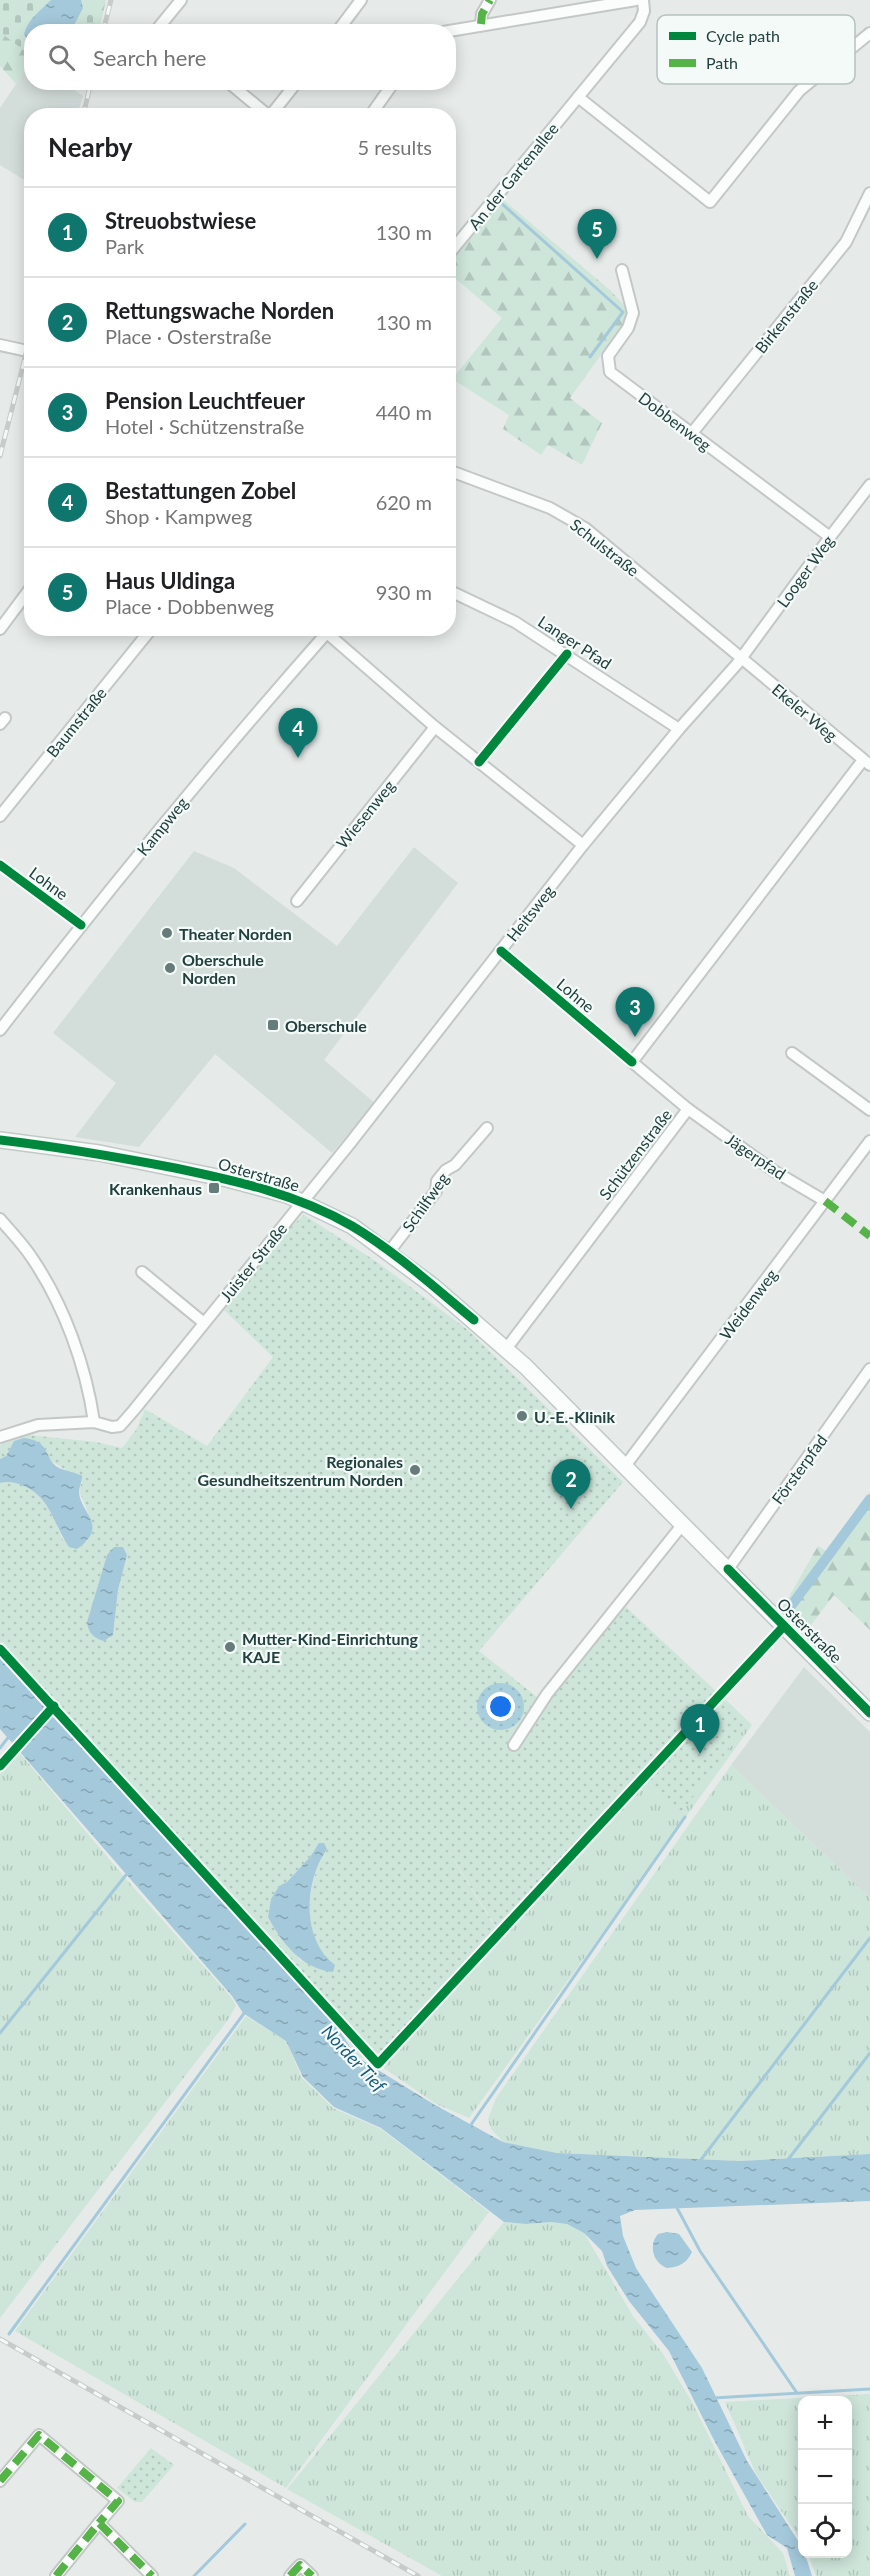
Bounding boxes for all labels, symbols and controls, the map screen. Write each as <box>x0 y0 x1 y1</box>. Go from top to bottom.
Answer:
legend <box>657 15 855 84</box>
search box <box>24 24 456 90</box>
text: Cycle path <box>706 26 780 45</box>
icon: search <box>45 41 78 74</box>
text: Search here <box>93 44 206 71</box>
text: Path <box>706 53 738 72</box>
street label: An der Gartenallee <box>464 119 562 233</box>
text: Nearby <box>48 131 133 163</box>
text: 5 results <box>357 135 432 159</box>
text: Streuobstwiese <box>105 207 256 234</box>
pin: 5 <box>578 210 616 259</box>
text: 1 <box>62 220 73 244</box>
text: 130 m <box>376 220 432 244</box>
text: Park <box>105 234 144 258</box>
street label: Birkenstraße <box>751 275 821 357</box>
text: Rettungswache Norden <box>105 297 334 324</box>
text: 2 <box>62 310 73 334</box>
text: 130 m <box>376 310 432 334</box>
text: Place · Osterstraße <box>105 324 271 348</box>
text: Pension Leuchtfeuer <box>105 387 305 414</box>
street label: Dobbenweg <box>635 388 715 454</box>
text: 3 <box>62 400 73 424</box>
text: 440 m <box>376 400 432 424</box>
text: Hotel · Schützenstraße <box>105 414 304 438</box>
text: Bestattungen Zobel <box>105 477 296 504</box>
text: 4 <box>62 490 73 514</box>
text: 620 m <box>376 490 432 514</box>
text: Shop · Kampweg <box>105 504 252 528</box>
street label: Schulstraße <box>567 514 643 580</box>
street label: Looger Weg <box>773 531 837 611</box>
text: Haus Uldinga <box>105 567 235 594</box>
text: 5 <box>62 580 73 604</box>
text: 930 m <box>376 580 432 604</box>
text: Place · Dobbenweg <box>105 594 274 618</box>
street label: Langer Pfad <box>535 611 615 673</box>
street label: Ekeler Weg <box>769 679 841 745</box>
street label: Baumstraße <box>42 683 110 761</box>
pin: 4 <box>278 708 318 758</box>
street label: Wiesenweg <box>332 776 398 852</box>
street label: Kampweg <box>133 793 191 859</box>
street label: Lohne <box>26 863 72 903</box>
street label: Heitsweg <box>502 881 558 945</box>
place label: Theater Norden <box>179 924 292 943</box>
marker: Theater Norden <box>160 926 174 940</box>
place label: Oberschule Norden <box>182 950 264 987</box>
marker: Oberschule Norden <box>163 961 177 975</box>
street label: Lohne <box>553 974 599 1016</box>
pin: 3 <box>616 988 654 1037</box>
place label: Oberschule <box>285 1016 367 1035</box>
marker: Oberschule <box>266 1018 280 1032</box>
street label: Schützenstraße <box>595 1105 675 1203</box>
street label: Jägerpfad <box>722 1129 790 1183</box>
street label: Osterstraße <box>216 1153 302 1195</box>
street label: Schilfweg <box>398 1169 452 1235</box>
place label: Krankenhaus <box>109 1179 202 1198</box>
marker: Krankenhaus <box>207 1181 221 1195</box>
street label: Juister Straße <box>216 1219 290 1305</box>
street label: Weidenweg <box>715 1265 781 1343</box>
place label: U.-E.-Klinik <box>534 1407 615 1426</box>
marker: U.-E.-Klinik <box>515 1409 529 1423</box>
street label: Försterpfad <box>767 1430 831 1508</box>
place label: Regionales Gesundheitszentrum Norden <box>198 1452 403 1489</box>
pin: 2 <box>552 1460 590 1509</box>
marker: Regionales Gesundheitszentrum Norden <box>408 1463 422 1477</box>
street label: Osterstraße <box>774 1594 846 1666</box>
place label: Mutter-Kind-Einrichtung KAJE <box>242 1629 419 1666</box>
marker: Mutter-Kind-Einrichtung KAJE <box>223 1640 237 1654</box>
your location <box>486 1692 515 1721</box>
pin: 1 <box>680 1704 720 1754</box>
water label: Norder Tief <box>317 2020 391 2097</box>
map controls <box>798 2396 852 2558</box>
button: + <box>798 2396 852 2450</box>
button: − <box>798 2450 852 2504</box>
button: locate <box>798 2504 852 2558</box>

